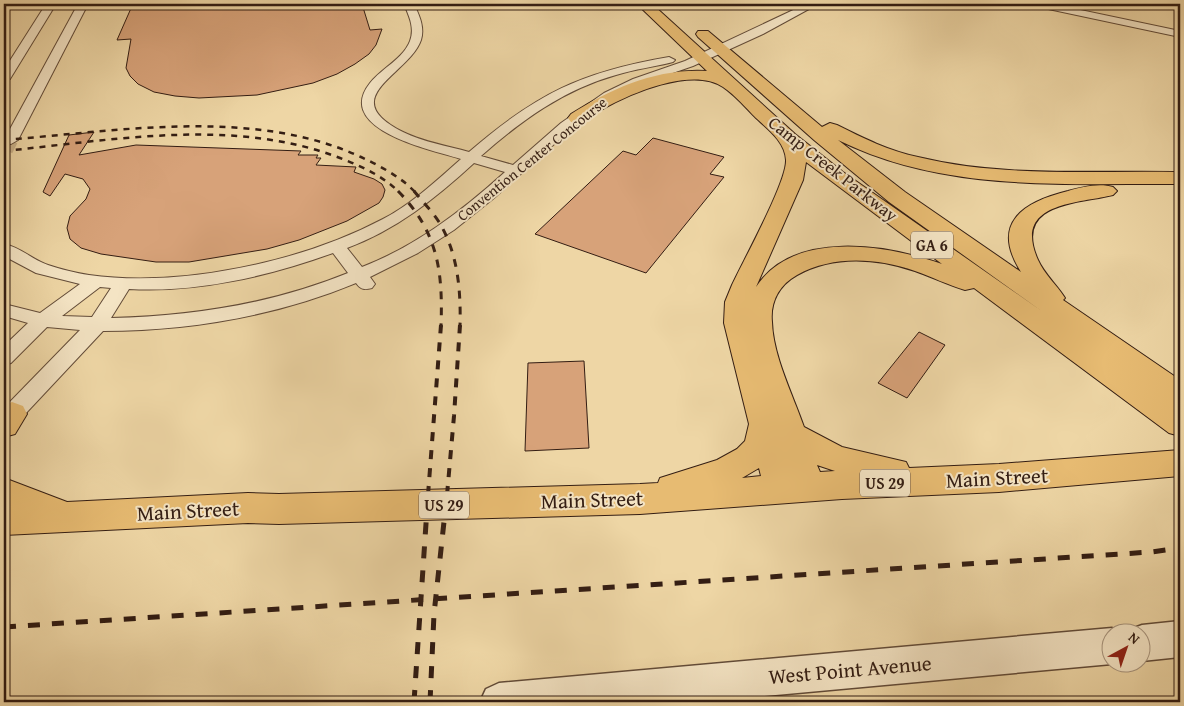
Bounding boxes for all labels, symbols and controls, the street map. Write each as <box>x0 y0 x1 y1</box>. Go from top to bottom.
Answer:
street label: Convention Center Concourse <box>452 92 611 226</box>
street label: Camp Creek Parkway <box>763 109 904 228</box>
road number: GA 6 <box>911 232 953 258</box>
street label: Main Street <box>945 459 1050 496</box>
road number: US 29 <box>860 469 910 496</box>
street label: Main Street <box>540 482 644 517</box>
street label: Main Street <box>136 492 241 529</box>
road number: US 29 <box>419 492 469 518</box>
north arrow <box>1102 624 1152 674</box>
text: N <box>1124 627 1145 649</box>
street label: West Point Avenue <box>767 647 933 692</box>

